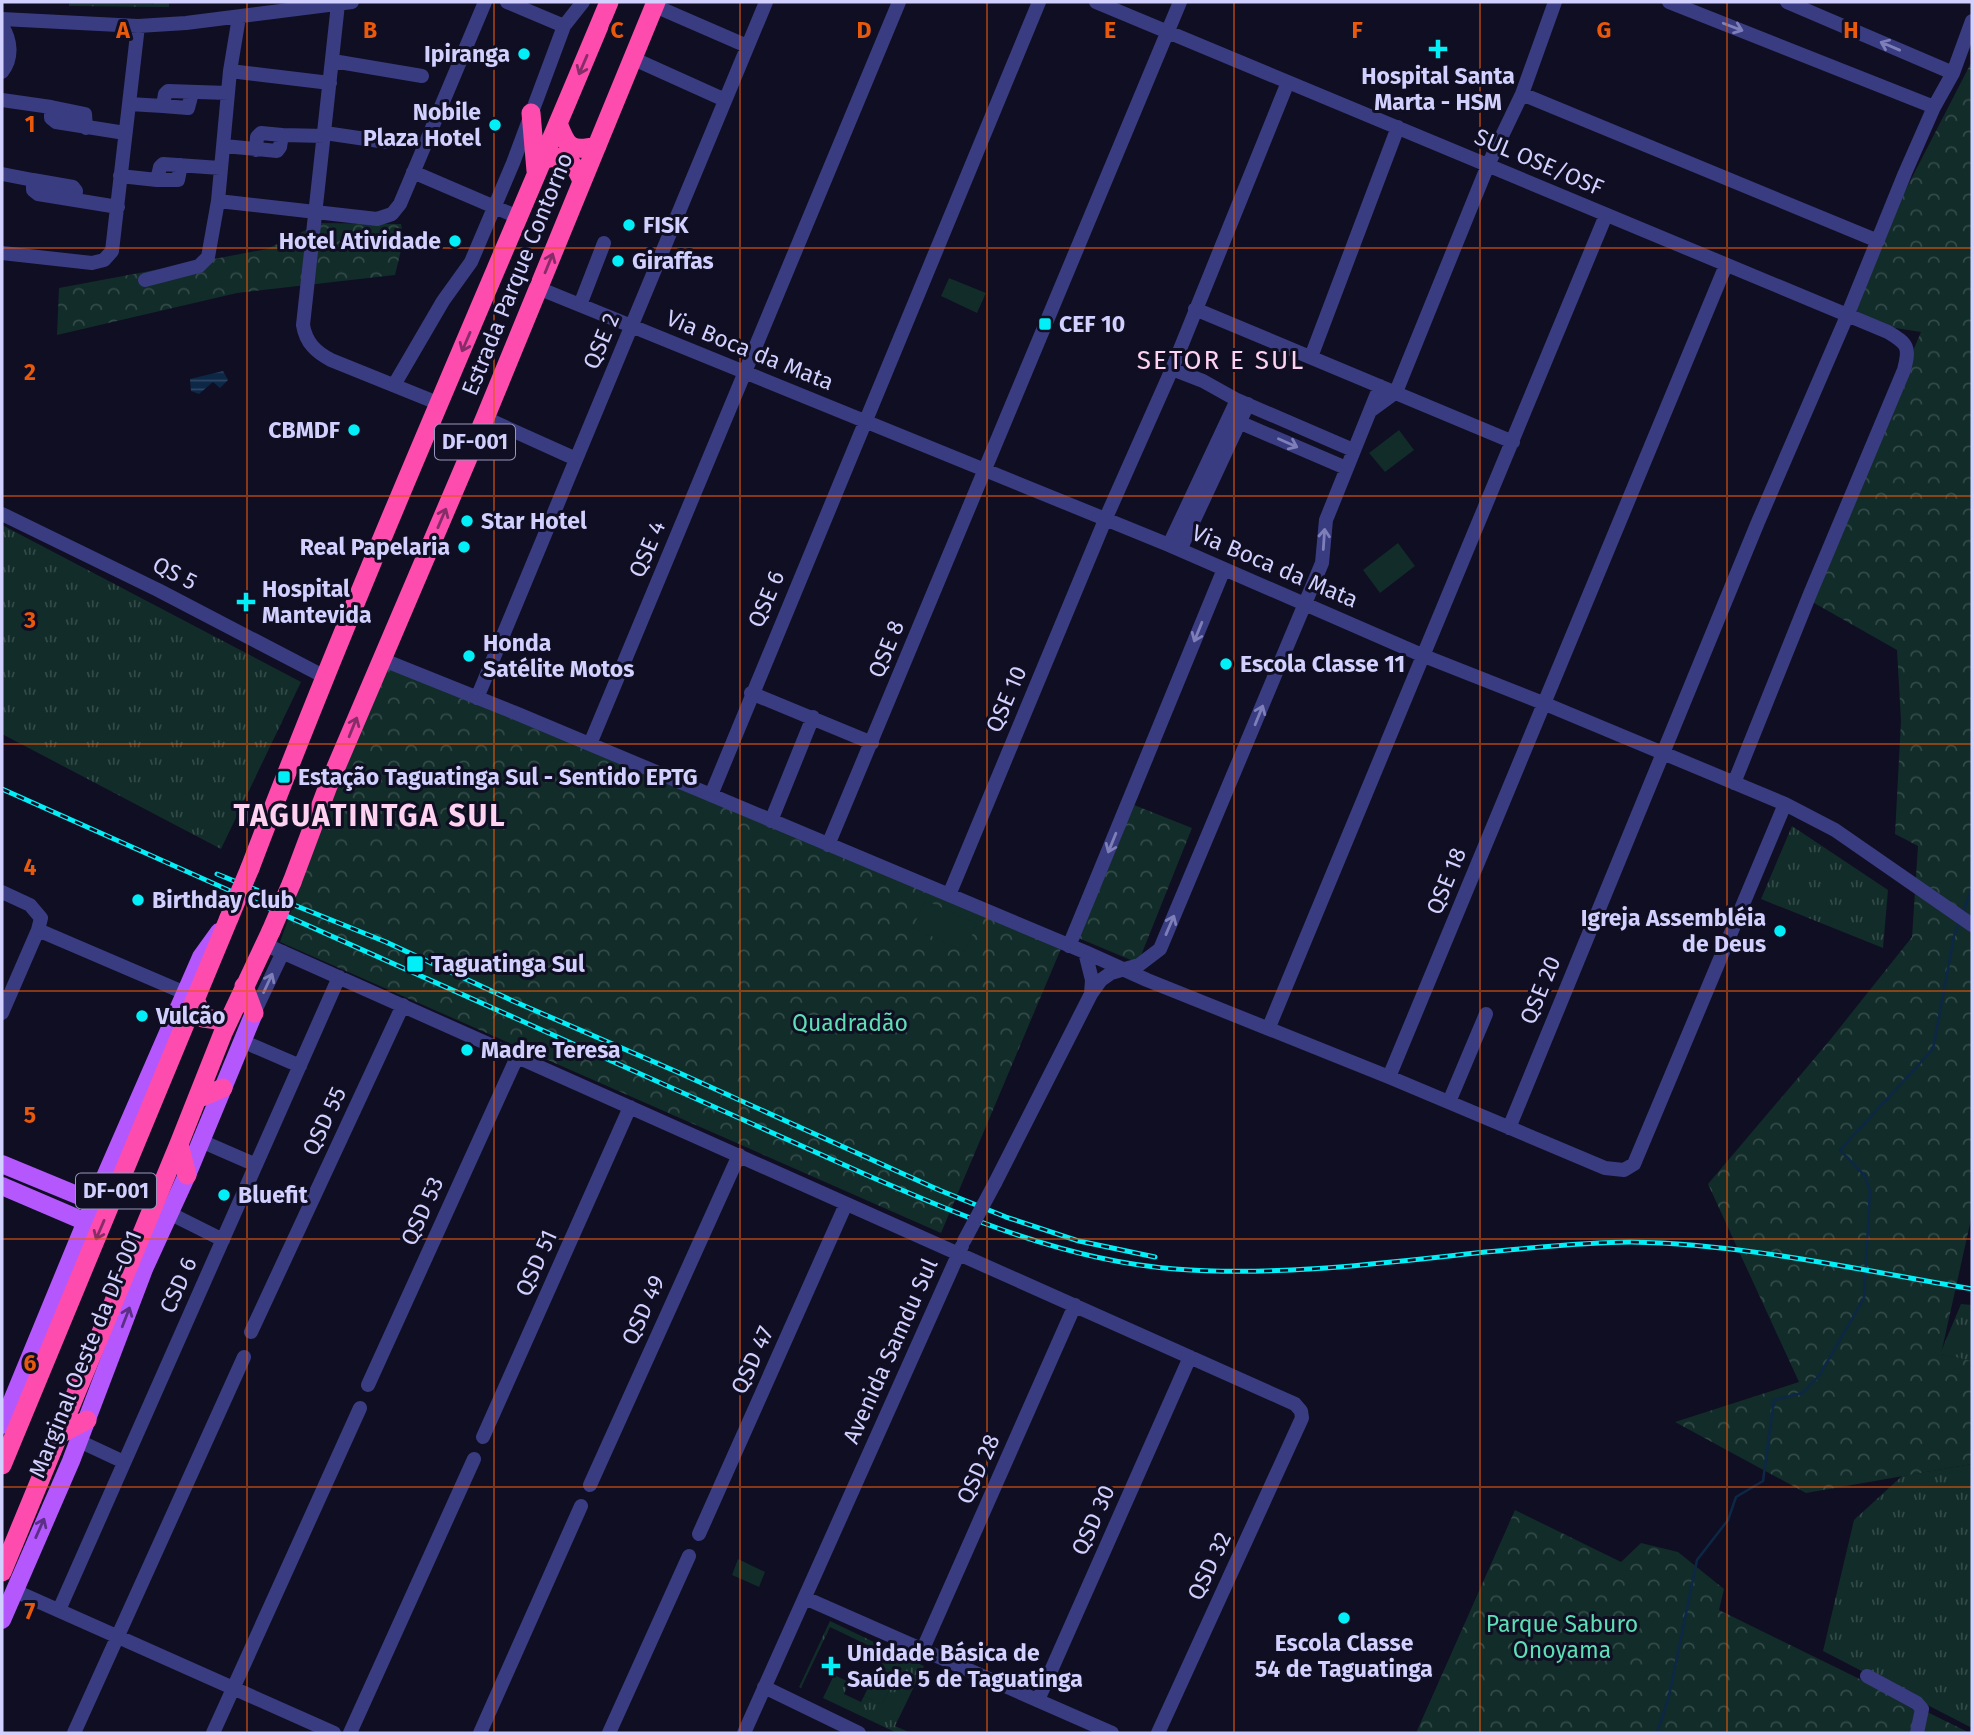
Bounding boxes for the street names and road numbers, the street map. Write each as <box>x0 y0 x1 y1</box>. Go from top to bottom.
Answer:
street label: SUL OSE/OSF <box>1470 122 1608 202</box>
street label: Estrada Parque Contorno <box>455 149 579 399</box>
street label: Via Boca da Mata <box>662 304 838 396</box>
street label: QSE 2 <box>577 309 625 373</box>
road number: DF-001 <box>435 424 515 460</box>
street label: QSE 4 <box>623 516 671 582</box>
street label: Via Boca da Mata <box>1188 518 1362 614</box>
street label: QS 5 <box>148 550 202 596</box>
street label: QSE 6 <box>742 566 790 632</box>
street label: QSE 8 <box>862 616 910 682</box>
street label: QSE 10 <box>980 661 1032 737</box>
street label: QSE 18 <box>1420 844 1472 918</box>
street label: QSE 20 <box>1514 952 1566 1028</box>
street label: QSD 55 <box>296 1082 352 1160</box>
street label: QSD 53 <box>395 1172 449 1250</box>
road number: DF-001 <box>76 1174 156 1208</box>
street label: QSD 51 <box>509 1225 563 1301</box>
street label: Marginal Oeste da DF-001 <box>23 1226 147 1482</box>
street label: CSD 6 <box>153 1253 203 1317</box>
street label: Avenida Samdu Sul <box>837 1254 944 1448</box>
street label: QSD 49 <box>615 1271 671 1349</box>
street label: QSD 47 <box>725 1322 779 1398</box>
street label: QSD 28 <box>950 1430 1006 1508</box>
street label: QSD 30 <box>1065 1481 1121 1559</box>
street label: QSD 32 <box>1181 1527 1237 1605</box>

